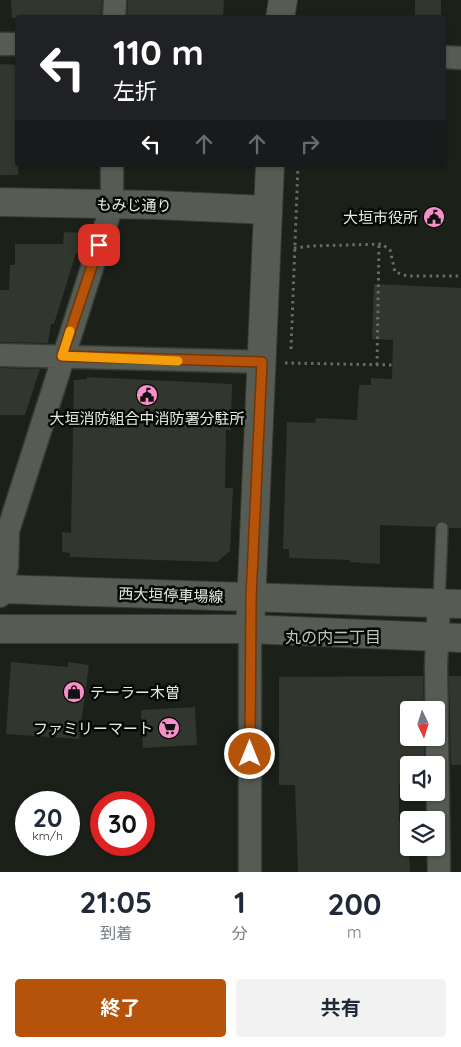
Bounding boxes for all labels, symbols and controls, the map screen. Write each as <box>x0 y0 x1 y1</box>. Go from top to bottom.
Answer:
text: 110 m <box>113 30 204 74</box>
icon: left <box>30 35 95 100</box>
text: 左折 <box>113 77 157 105</box>
icon: left <box>137 130 165 158</box>
icon: ahead <box>190 130 218 158</box>
icon: ahead <box>243 130 271 158</box>
icon: right <box>296 130 324 158</box>
street label: もみじ通り <box>96 195 172 215</box>
public building icon: 大垣市役所 <box>422 205 446 229</box>
place label: 大垣市役所 <box>343 208 418 227</box>
pin <box>78 224 120 266</box>
icon: arrive <box>85 231 113 259</box>
public building icon: 大垣消防組合中消防署分駐所 <box>135 383 159 407</box>
place label: 大垣消防組合中消防署分駐所 <box>49 409 245 428</box>
street label: 西大垣停車場線 <box>118 584 224 606</box>
district label: 丸の内二丁目 <box>285 627 381 647</box>
shop icon: テーラー木曽 <box>62 680 86 704</box>
place label: テーラー木曽 <box>90 683 180 702</box>
north arrow <box>400 701 445 746</box>
map controls <box>400 701 445 856</box>
supermarket icon: ファミリーマート <box>157 716 181 740</box>
place label: ファミリーマート <box>33 719 153 738</box>
position arrow <box>223 727 275 779</box>
button: sound <box>400 756 445 801</box>
speed limit sign: 30 <box>90 791 155 856</box>
text: 20 <box>33 802 62 833</box>
button: layers <box>400 811 445 856</box>
text: km/h <box>32 828 63 843</box>
text: 21:05 <box>80 883 152 921</box>
text: 1 <box>234 883 246 921</box>
text: 200 <box>327 885 381 923</box>
text: m <box>347 922 362 942</box>
text: 到着 <box>100 923 132 943</box>
text: 分 <box>232 923 248 943</box>
button: 終了 <box>15 979 226 1037</box>
button: 共有 <box>236 979 446 1037</box>

